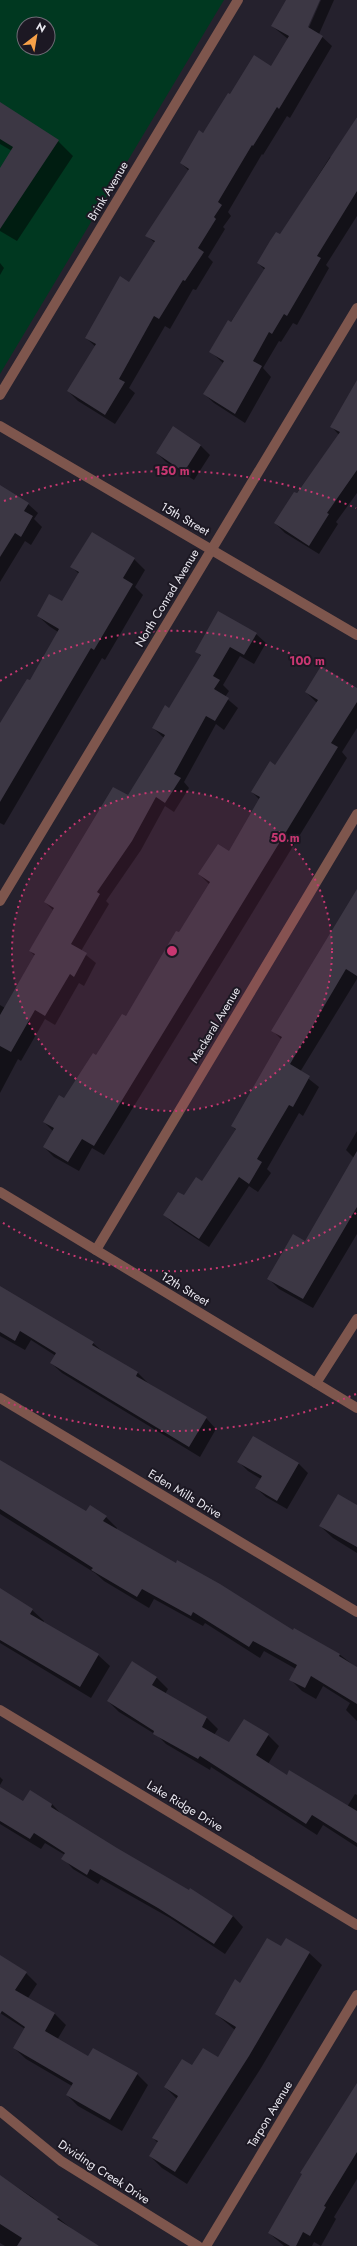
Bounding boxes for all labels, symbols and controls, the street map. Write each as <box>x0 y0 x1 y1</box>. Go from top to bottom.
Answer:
north arrow <box>16 16 56 56</box>
text: N <box>33 18 49 37</box>
street label: Brink Avenue <box>83 158 133 224</box>
text: 150 m <box>154 462 190 480</box>
street label: 15th Street <box>157 498 213 540</box>
street label: North Conrad Avenue <box>131 546 203 650</box>
text: 100 m <box>289 652 325 670</box>
text: 50 m <box>270 829 300 847</box>
centre of rings <box>165 944 179 958</box>
street label: Mackeral Avenue <box>185 983 245 1067</box>
street label: 12th Street <box>157 1267 213 1311</box>
street label: Eden Mills Drive <box>145 1465 225 1523</box>
street label: Lake Ridge Drive <box>143 1776 227 1836</box>
street label: Tarpon Avenue <box>243 2077 297 2151</box>
street label: Dividing Creek Drive <box>54 2135 154 2209</box>

